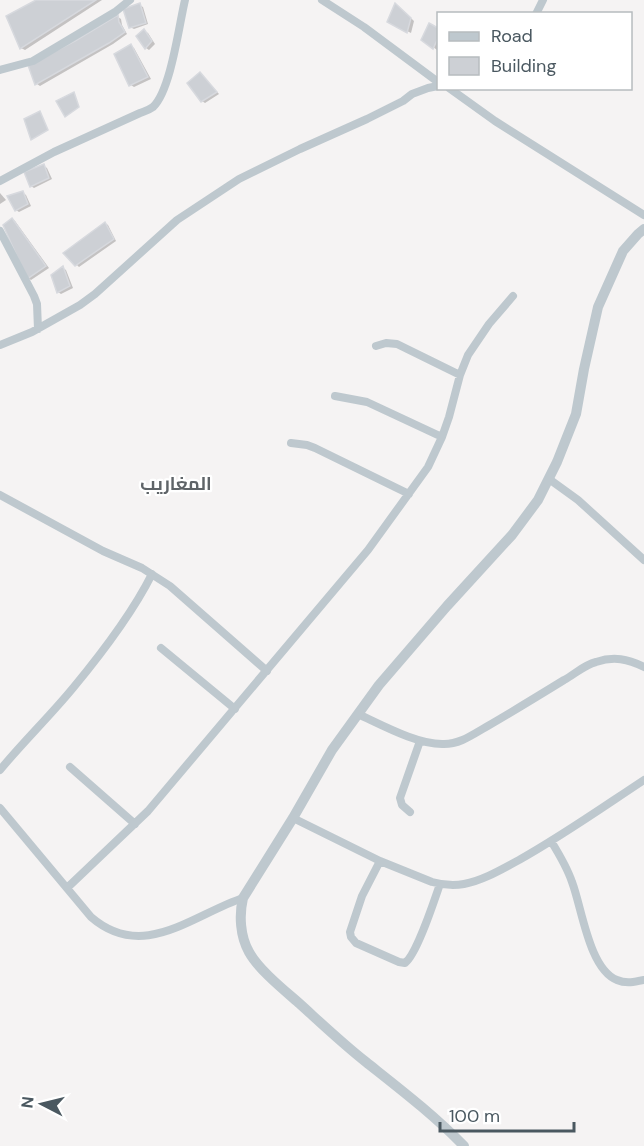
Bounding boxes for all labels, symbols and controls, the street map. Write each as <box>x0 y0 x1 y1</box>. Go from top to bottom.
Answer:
legend <box>437 12 632 90</box>
text: Road <box>491 24 533 48</box>
text: Building <box>491 54 556 78</box>
district label: المغاريب <box>140 472 212 496</box>
north arrow <box>12 1074 72 1134</box>
text: N <box>16 1095 39 1109</box>
scale bar <box>440 1095 574 1133</box>
text: 100 m <box>449 1104 500 1128</box>

